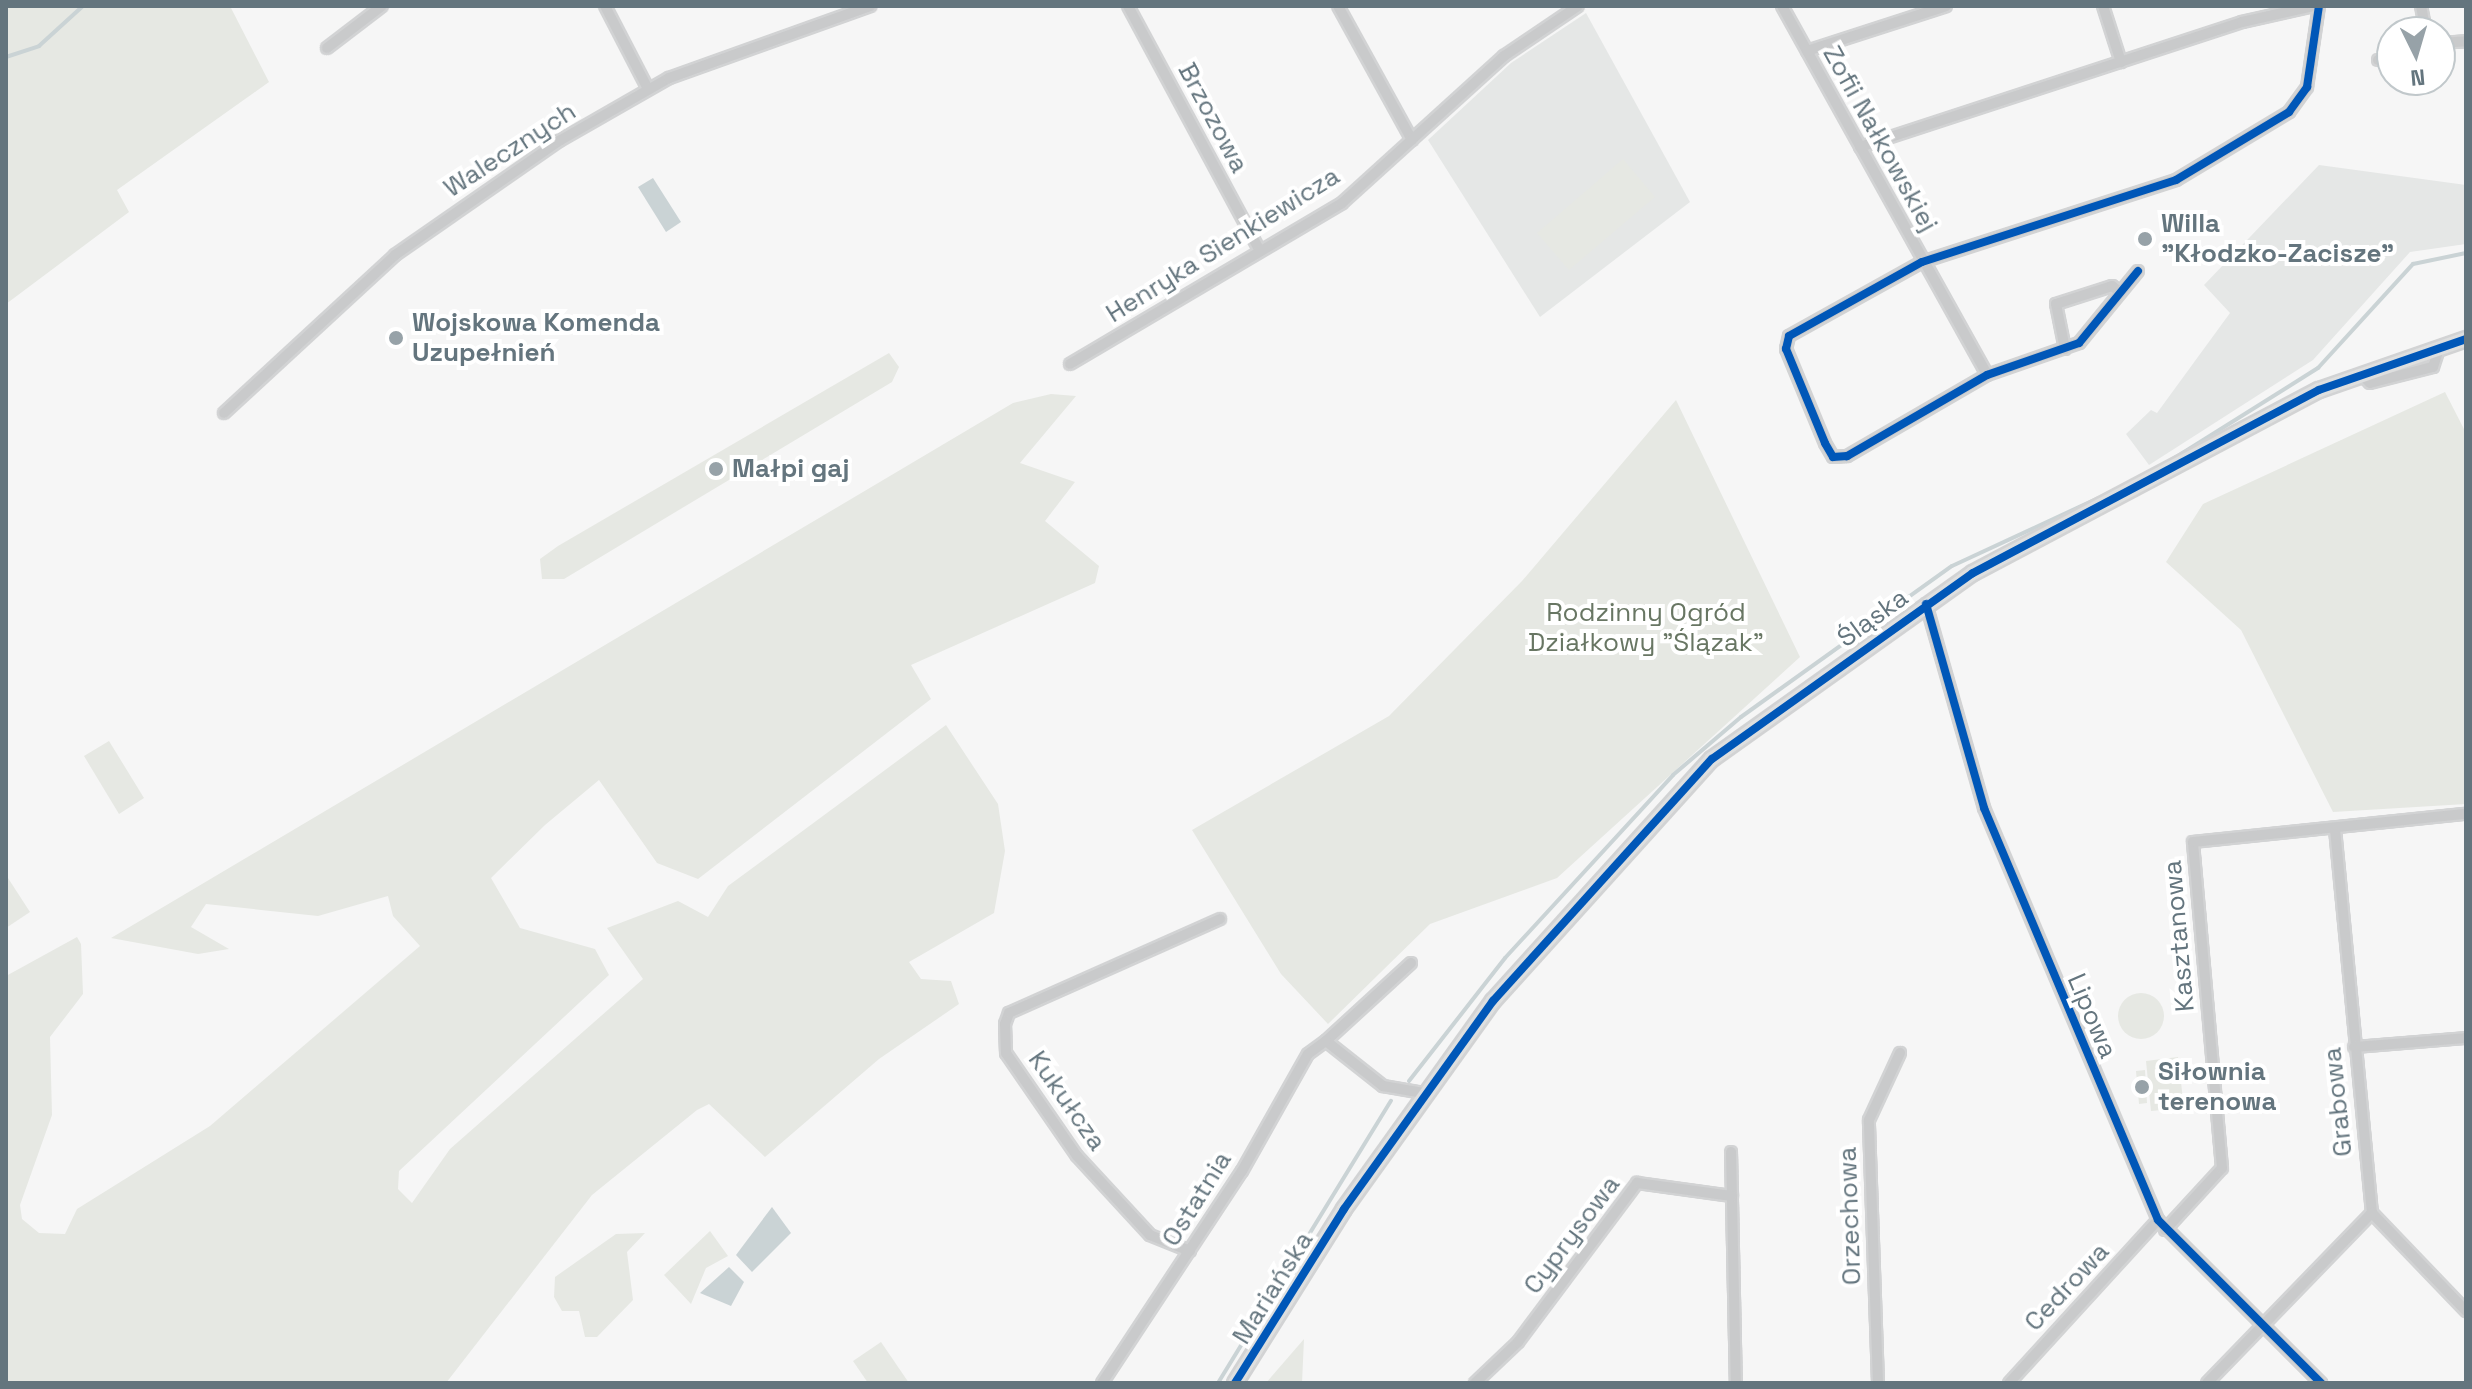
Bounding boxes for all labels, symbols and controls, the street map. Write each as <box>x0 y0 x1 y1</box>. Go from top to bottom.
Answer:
north arrow <box>2376 16 2456 96</box>
street label: Zofii Nałkowskiej <box>1816 41 1944 237</box>
street label: Brzozowa <box>1171 58 1255 178</box>
text: N <box>2409 63 2426 93</box>
street label: Walecznych <box>438 96 582 204</box>
street label: Henryka Sienkiewicza <box>1101 160 1345 330</box>
place label: Willa "Kłodzko-Zacisze" <box>2161 208 2394 270</box>
marker: Willa "Kłodzko-Zacisze" <box>2136 230 2154 248</box>
place label: Wojskowa Komenda Uzupełnień <box>412 307 660 368</box>
marker: Wojskowa Komenda Uzupełnień <box>387 329 405 347</box>
place label: Małpi gaj <box>732 453 849 485</box>
marker: Małpi gaj <box>707 460 725 478</box>
street label: Śląska <box>1832 582 1914 654</box>
park label: Rodzinny Ogród Działkowy "Ślązak" <box>1528 597 1764 658</box>
street label: Kasztanowa <box>2157 859 2201 1013</box>
street label: Lipowa <box>2060 969 2124 1063</box>
street label: Kukułcza <box>1021 1045 1113 1157</box>
street label: Grabowa <box>2317 1046 2359 1158</box>
place label: Siłownia terenowa <box>2158 1056 2277 1118</box>
marker: Siłownia terenowa <box>2133 1078 2151 1096</box>
street label: Ostatnia <box>1156 1146 1238 1252</box>
street label: Orzechowa <box>1832 1146 1868 1286</box>
street label: Cyprysowa <box>1517 1170 1627 1300</box>
street label: Mariańska <box>1226 1226 1320 1350</box>
street label: Cedrowa <box>2018 1236 2116 1338</box>

